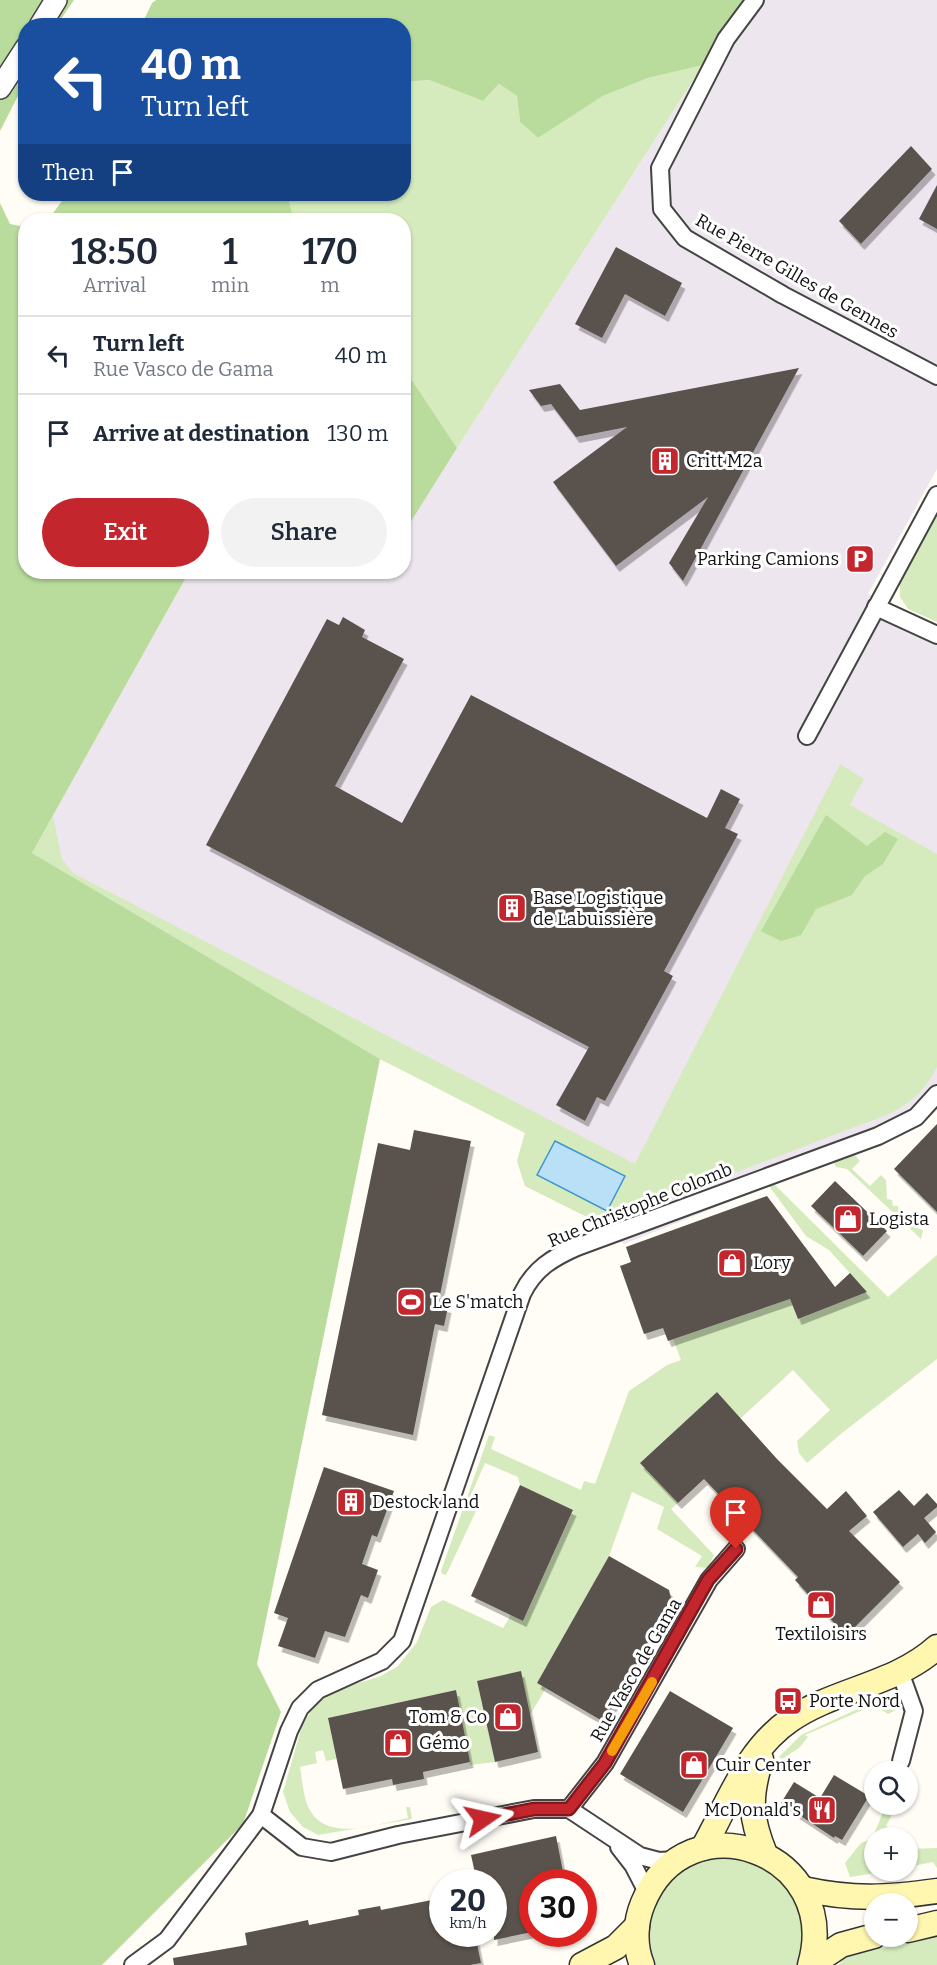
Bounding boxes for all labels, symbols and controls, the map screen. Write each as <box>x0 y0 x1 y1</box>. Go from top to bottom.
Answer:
text: 40 m <box>141 40 241 90</box>
icon: left <box>42 42 120 120</box>
text: Turn left <box>141 91 249 123</box>
icon: arrive <box>106 156 139 189</box>
text: Then <box>42 159 94 186</box>
street label: Rue Pierre Gilles de Gennes <box>692 209 902 343</box>
text: 18:50 <box>71 230 158 274</box>
text: 1 <box>223 230 238 274</box>
text: 170 <box>302 230 358 274</box>
text: Arrival <box>83 273 146 297</box>
text: min <box>211 273 249 297</box>
text: m <box>320 273 340 297</box>
text: Turn left <box>93 330 185 357</box>
icon: left <box>42 339 75 372</box>
text: 40 m <box>335 342 387 369</box>
text: Rue Vasco de Gama <box>93 357 274 381</box>
icon: arrive <box>42 417 75 450</box>
text: Arrive at destination <box>93 420 309 447</box>
text: 130 m <box>327 420 388 447</box>
building icon: Critt M2a <box>649 445 681 477</box>
place label: Critt M2a <box>686 450 763 472</box>
button: Exit <box>42 498 209 567</box>
button: Share <box>221 498 387 567</box>
parking icon: Parking Camions <box>844 543 876 575</box>
place label: Parking Camions <box>697 548 839 570</box>
place label: Base Logistique de Labuissière <box>533 887 663 930</box>
building icon: Base Logistique de Labuissière <box>496 892 528 924</box>
street label: Rue Christophe Colomb <box>545 1158 735 1252</box>
shop icon: Logista <box>832 1203 864 1235</box>
place label: Logista <box>869 1208 929 1230</box>
shop icon: Lory <box>716 1247 748 1279</box>
place label: Lory <box>753 1252 791 1274</box>
sports icon: Le S'match <box>395 1286 427 1318</box>
place label: Le S'match <box>432 1291 524 1313</box>
building icon: Destock land <box>335 1486 367 1518</box>
pin <box>710 1487 761 1549</box>
place label: Destock land <box>372 1491 480 1513</box>
icon: arrive <box>719 1496 752 1529</box>
shop icon: Textiloisirs <box>805 1589 837 1621</box>
street label: Rue Vasco de Gama <box>586 1594 686 1746</box>
place label: Textiloisirs <box>775 1623 867 1645</box>
bus stop icon: Porte Nord <box>772 1685 804 1717</box>
place label: Porte Nord <box>809 1690 900 1712</box>
shop icon: Tom & Co <box>492 1701 524 1733</box>
place label: Tom & Co <box>409 1706 487 1728</box>
shop icon: Gémo <box>382 1727 414 1759</box>
place label: Gémo <box>419 1732 470 1754</box>
shop icon: Cuir Center <box>678 1749 710 1781</box>
place label: Cuir Center <box>715 1754 811 1776</box>
map controls <box>864 1761 918 1947</box>
button: search <box>864 1761 918 1815</box>
position arrow <box>451 1787 515 1851</box>
restaurant icon: McDonald's <box>806 1794 838 1826</box>
place label: McDonald's <box>704 1799 801 1821</box>
button: + <box>864 1827 918 1881</box>
speed limit sign: 30 <box>519 1869 597 1947</box>
text: 20 <box>450 1883 486 1919</box>
button: − <box>864 1893 918 1947</box>
text: km/h <box>449 1914 487 1932</box>

